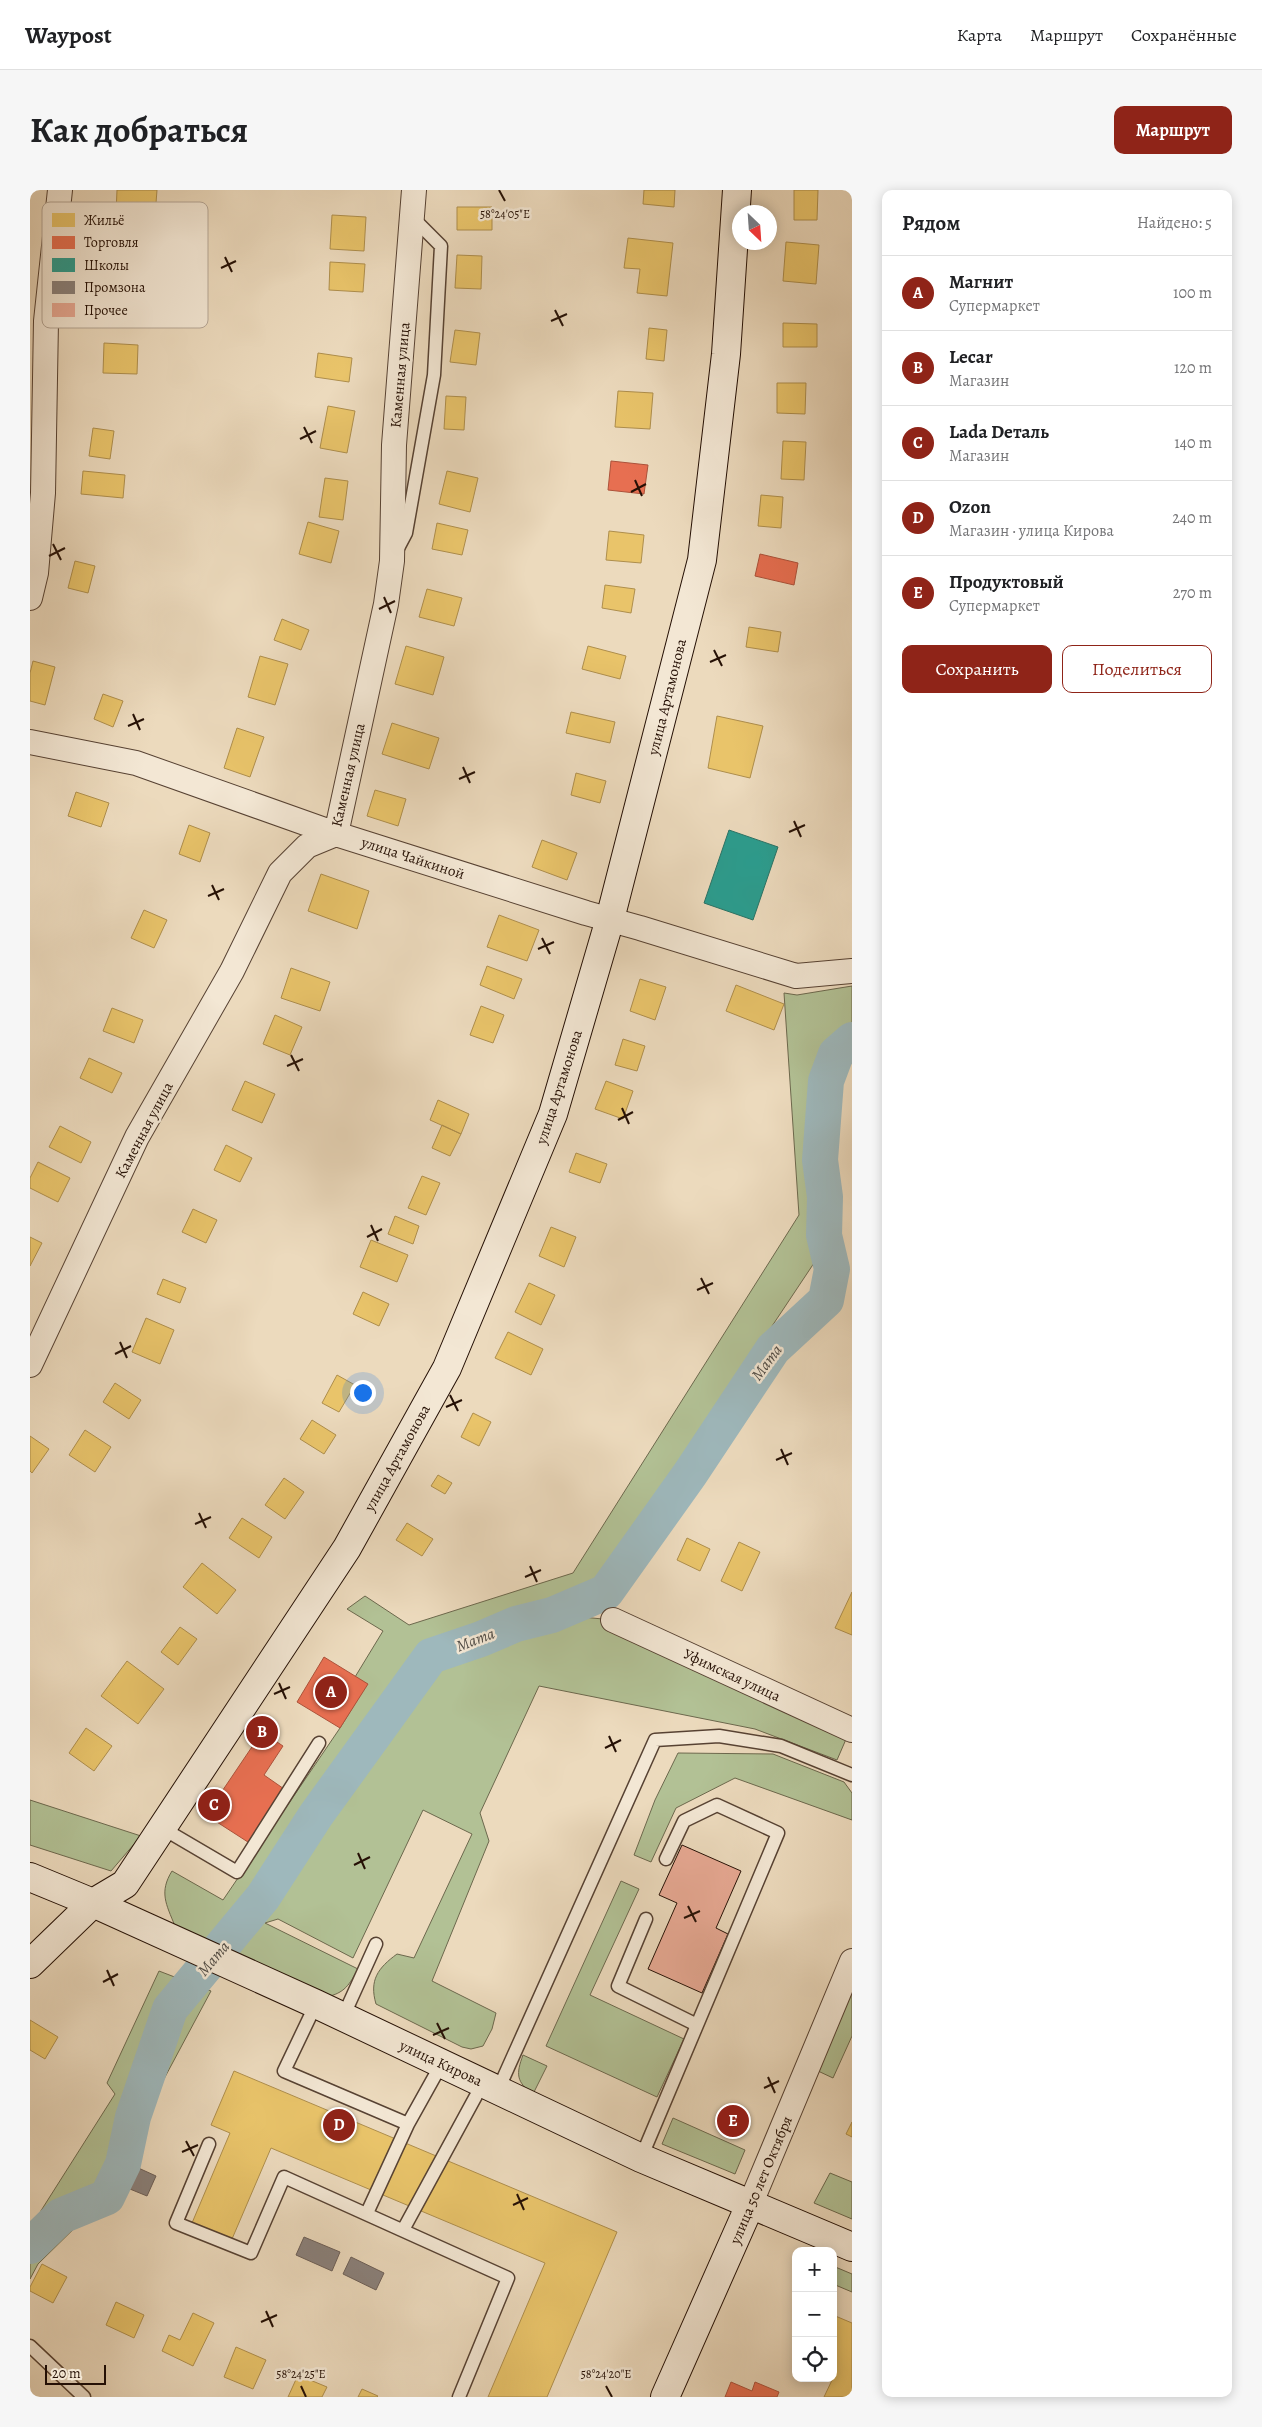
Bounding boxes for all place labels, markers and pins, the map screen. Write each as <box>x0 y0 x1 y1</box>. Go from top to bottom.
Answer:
pin: A <box>315 1673 347 1711</box>
pin: B <box>246 1713 278 1751</box>
pin: C <box>198 1786 230 1824</box>
pin: E <box>717 2102 749 2140</box>
pin: D <box>323 2106 355 2144</box>

